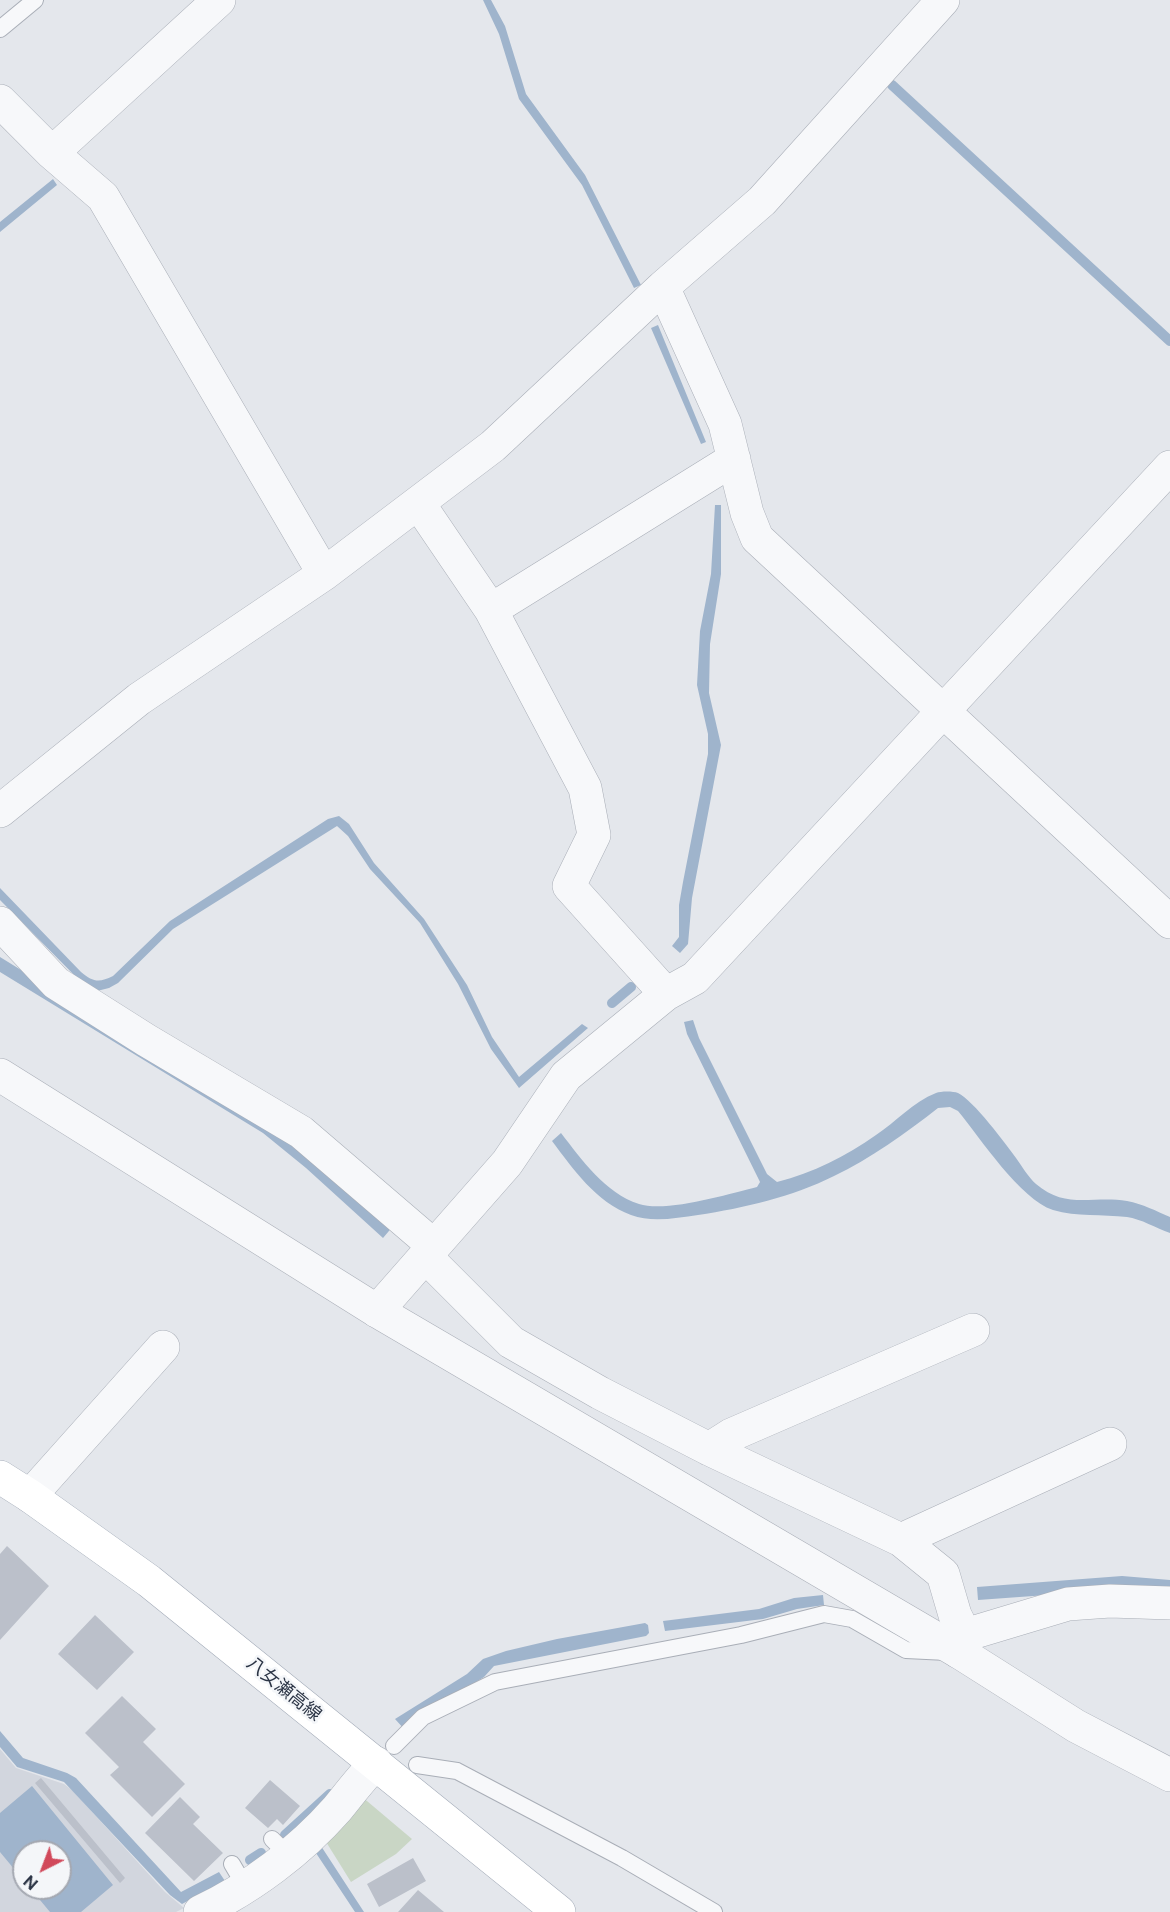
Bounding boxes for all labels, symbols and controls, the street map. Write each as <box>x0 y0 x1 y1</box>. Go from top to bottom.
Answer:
street label: 八女瀬高線 <box>242 1652 326 1726</box>
north arrow <box>12 1840 72 1900</box>
text: N <box>20 1871 42 1894</box>

